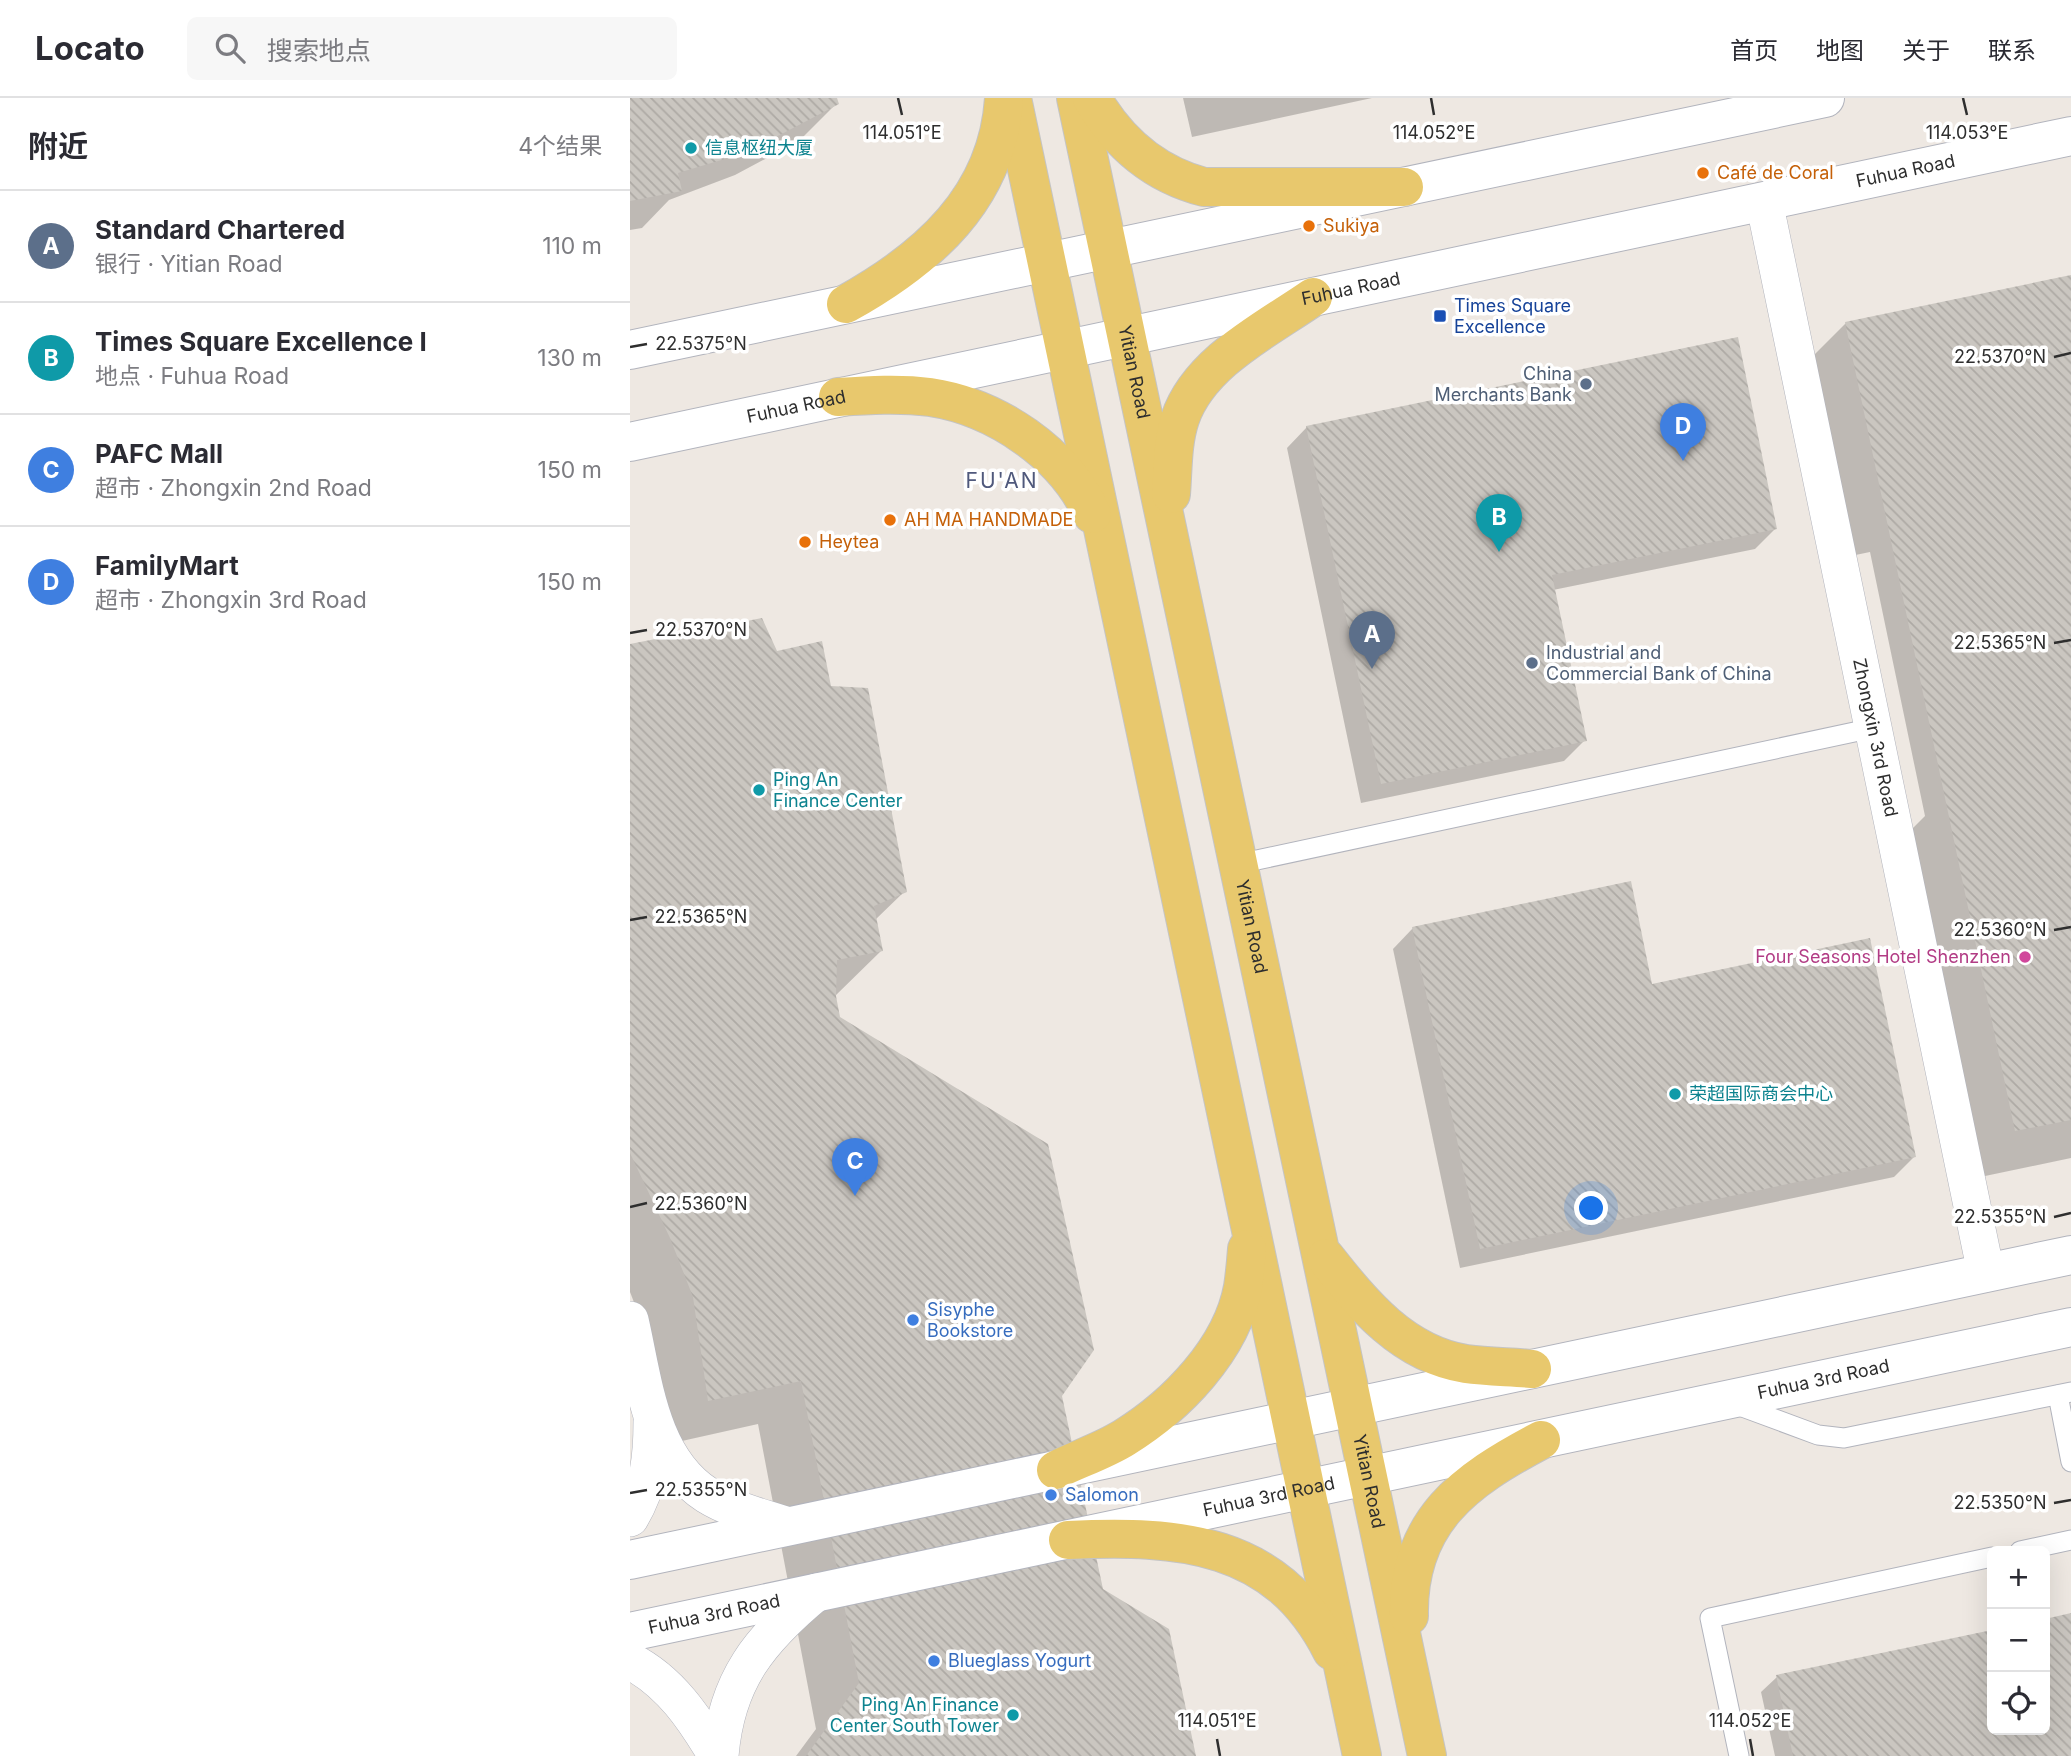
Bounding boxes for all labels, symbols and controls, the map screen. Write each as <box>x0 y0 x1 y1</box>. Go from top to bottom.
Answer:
search box <box>187 17 677 80</box>
text: Locato <box>35 28 145 68</box>
icon: search <box>211 29 249 67</box>
text: 搜索地点 <box>267 35 371 66</box>
text: 首页 <box>1730 36 1778 65</box>
text: 地图 <box>1816 36 1864 65</box>
text: 关于 <box>1902 36 1950 65</box>
text: 联系 <box>1988 36 2036 65</box>
text: 114.051°E <box>862 122 942 143</box>
text: 114.052°E <box>1393 122 1475 143</box>
text: 114.053°E <box>1926 122 2008 143</box>
text: 附近 <box>28 128 88 164</box>
text: 4个结果 <box>518 132 602 160</box>
place label: 信息枢纽大厦 <box>705 137 813 158</box>
marker: 信息枢纽大厦 <box>683 140 699 156</box>
street label: Fuhua Road <box>1854 150 1957 191</box>
place label: Café de Coral <box>1717 162 1834 183</box>
marker: Café de Coral <box>1695 165 1711 181</box>
text: Standard Chartered <box>95 214 345 245</box>
place label: Sukiya <box>1323 215 1380 236</box>
marker: Sukiya <box>1301 218 1317 234</box>
text: A <box>42 232 60 260</box>
text: 110 m <box>542 232 602 260</box>
text: 银行 · Yitian Road <box>95 250 283 278</box>
street label: Fuhua Road <box>1299 268 1402 309</box>
place label: Times Square Excellence <box>1454 295 1571 337</box>
marker: Times Square Excellence <box>1432 308 1448 324</box>
street label: Yitian Road <box>1114 323 1155 421</box>
text: Times Square Excellence I <box>95 326 427 357</box>
text: 22.5375°N <box>655 333 747 354</box>
text: B <box>43 344 59 372</box>
text: 130 m <box>537 344 602 372</box>
text: 22.5370°N <box>1954 346 2046 367</box>
text: 地点 · Fuhua Road <box>95 362 289 390</box>
place label: China Merchants Bank <box>1434 363 1572 405</box>
marker: China Merchants Bank <box>1578 376 1594 392</box>
street label: Fuhua Road <box>745 385 848 427</box>
pin: D <box>1660 403 1706 461</box>
text: PAFC Mall <box>95 438 223 469</box>
text: C <box>42 456 60 484</box>
text: 150 m <box>538 456 602 484</box>
district label: FU'AN <box>966 468 1038 493</box>
text: 超市 · Zhongxin 2nd Road <box>95 474 372 502</box>
pin: B <box>1476 494 1522 552</box>
place label: AH MA HANDMADE <box>904 509 1073 530</box>
marker: AH MA HANDMADE <box>882 512 898 528</box>
place label: Heytea <box>819 531 879 552</box>
marker: Heytea <box>797 534 813 550</box>
text: FamilyMart <box>95 550 239 581</box>
text: D <box>43 568 59 596</box>
text: 150 m <box>538 568 602 596</box>
text: 超市 · Zhongxin 3rd Road <box>95 586 367 614</box>
pin: A <box>1349 611 1395 669</box>
text: 22.5370°N <box>655 619 747 640</box>
text: 22.5365°N <box>1954 632 2046 653</box>
place label: Industrial and Commercial Bank of China <box>1546 642 1772 684</box>
marker: Industrial and Commercial Bank of China <box>1524 655 1540 671</box>
street label: Zhongxin 3rd Road <box>1849 656 1902 819</box>
place label: Ping An Finance Center <box>773 769 903 811</box>
marker: Ping An Finance Center <box>751 782 767 798</box>
street label: Yitian Road <box>1232 878 1272 975</box>
text: 22.5365°N <box>655 906 747 927</box>
text: 22.5360°N <box>1953 919 2047 940</box>
place label: Four Seasons Hotel Shenzhen <box>1755 946 2011 967</box>
marker: Four Seasons Hotel Shenzhen <box>2017 949 2033 965</box>
place label: 荣超国际商会中心 <box>1689 1083 1833 1104</box>
marker: 荣超国际商会中心 <box>1667 1086 1683 1102</box>
pin: C <box>832 1138 878 1196</box>
your location <box>1574 1191 1608 1225</box>
text: 22.5360°N <box>654 1193 748 1214</box>
text: 22.5355°N <box>1954 1206 2046 1227</box>
place label: Sisyphe Bookstore <box>927 1299 1013 1341</box>
marker: Sisyphe Bookstore <box>905 1312 921 1328</box>
street label: Fuhua 3rd Road <box>1756 1355 1891 1403</box>
street label: Yitian Road <box>1349 1432 1390 1530</box>
street label: Fuhua 3rd Road <box>1201 1472 1337 1520</box>
text: 22.5355°N <box>655 1479 747 1500</box>
place label: Salomon <box>1065 1484 1139 1505</box>
marker: Salomon <box>1043 1487 1059 1503</box>
text: 22.5350°N <box>1953 1492 2047 1513</box>
map controls <box>1987 1546 2050 1735</box>
button: + <box>1987 1546 2050 1609</box>
street label: Fuhua 3rd Road <box>646 1590 782 1638</box>
button: − <box>1987 1609 2050 1672</box>
place label: Blueglass Yogurt <box>948 1650 1091 1671</box>
marker: Blueglass Yogurt <box>926 1653 942 1669</box>
button: locate <box>1987 1672 2050 1735</box>
place label: Ping An Finance Center South Tower <box>830 1694 999 1736</box>
marker: Ping An Finance Center South Tower <box>1005 1707 1021 1723</box>
text: 114.051°E <box>1177 1710 1257 1731</box>
text: 114.052°E <box>1709 1710 1791 1731</box>

